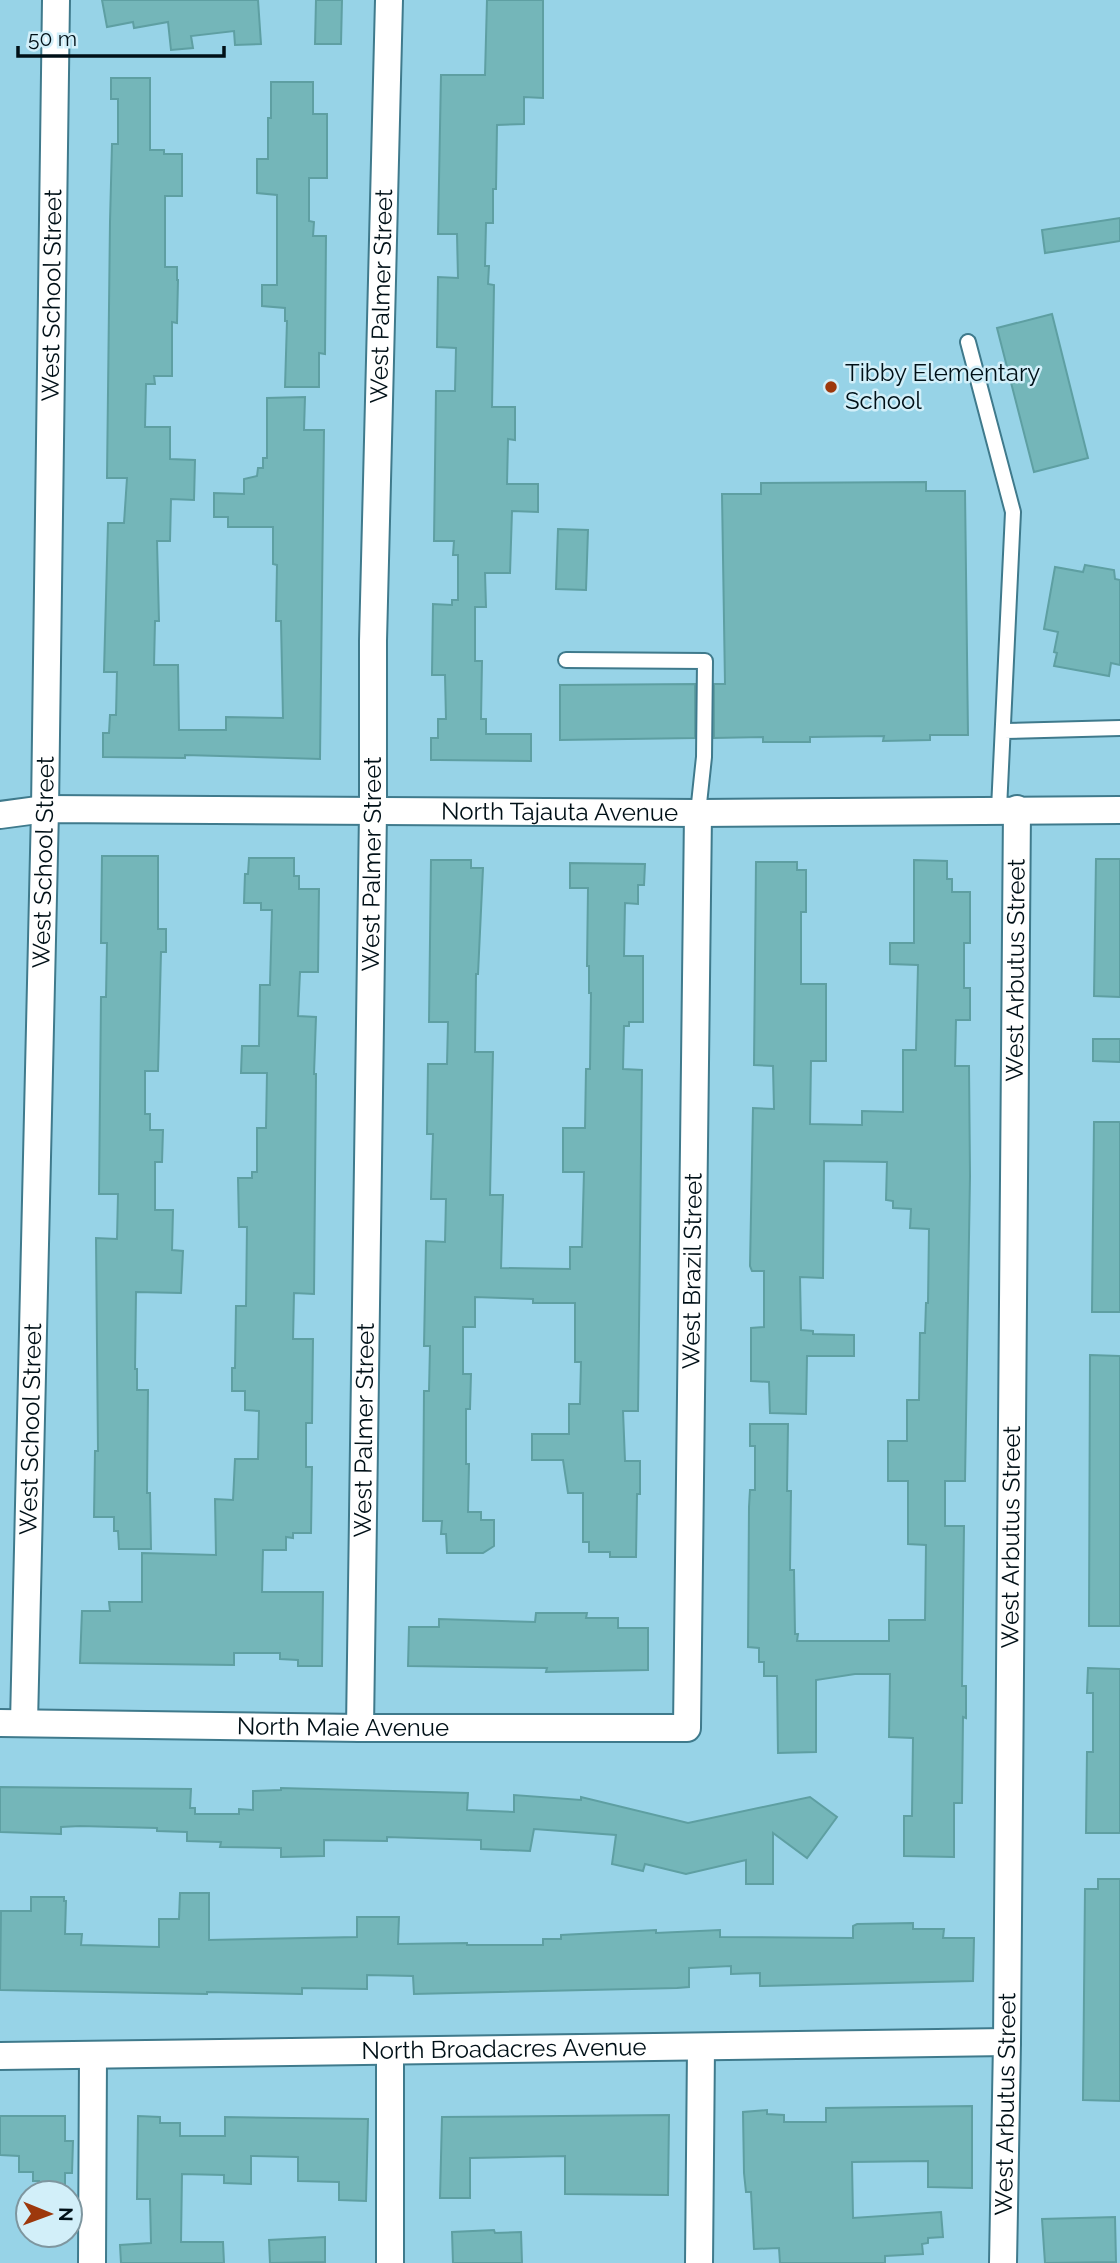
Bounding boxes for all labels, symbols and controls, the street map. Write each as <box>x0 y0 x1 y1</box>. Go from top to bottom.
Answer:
scale bar <box>18 14 224 58</box>
text: 50 m <box>28 26 77 51</box>
street label: West School Street <box>36 189 67 402</box>
street label: West Palmer Street <box>364 189 398 404</box>
place label: Tibby Elementary School <box>845 358 1040 415</box>
marker: Tibby Elementary School <box>823 379 839 395</box>
street label: West School Street <box>26 756 60 969</box>
street label: West Palmer Street <box>356 757 387 972</box>
street label: North Tajauta Avenue <box>441 796 678 827</box>
street label: West Arbutus Street <box>1000 858 1031 1082</box>
street label: West Brazil Street <box>676 1173 708 1369</box>
street label: West School Street <box>13 1323 47 1535</box>
street label: West Palmer Street <box>348 1323 380 1537</box>
street label: West Arbutus Street <box>995 1425 1026 1649</box>
street label: North Maie Avenue <box>237 1711 449 1742</box>
street label: West Arbutus Street <box>989 1992 1021 2216</box>
street label: North Broadacres Avenue <box>361 2032 647 2065</box>
north arrow <box>14 2179 84 2249</box>
text: N <box>55 2207 77 2222</box>

